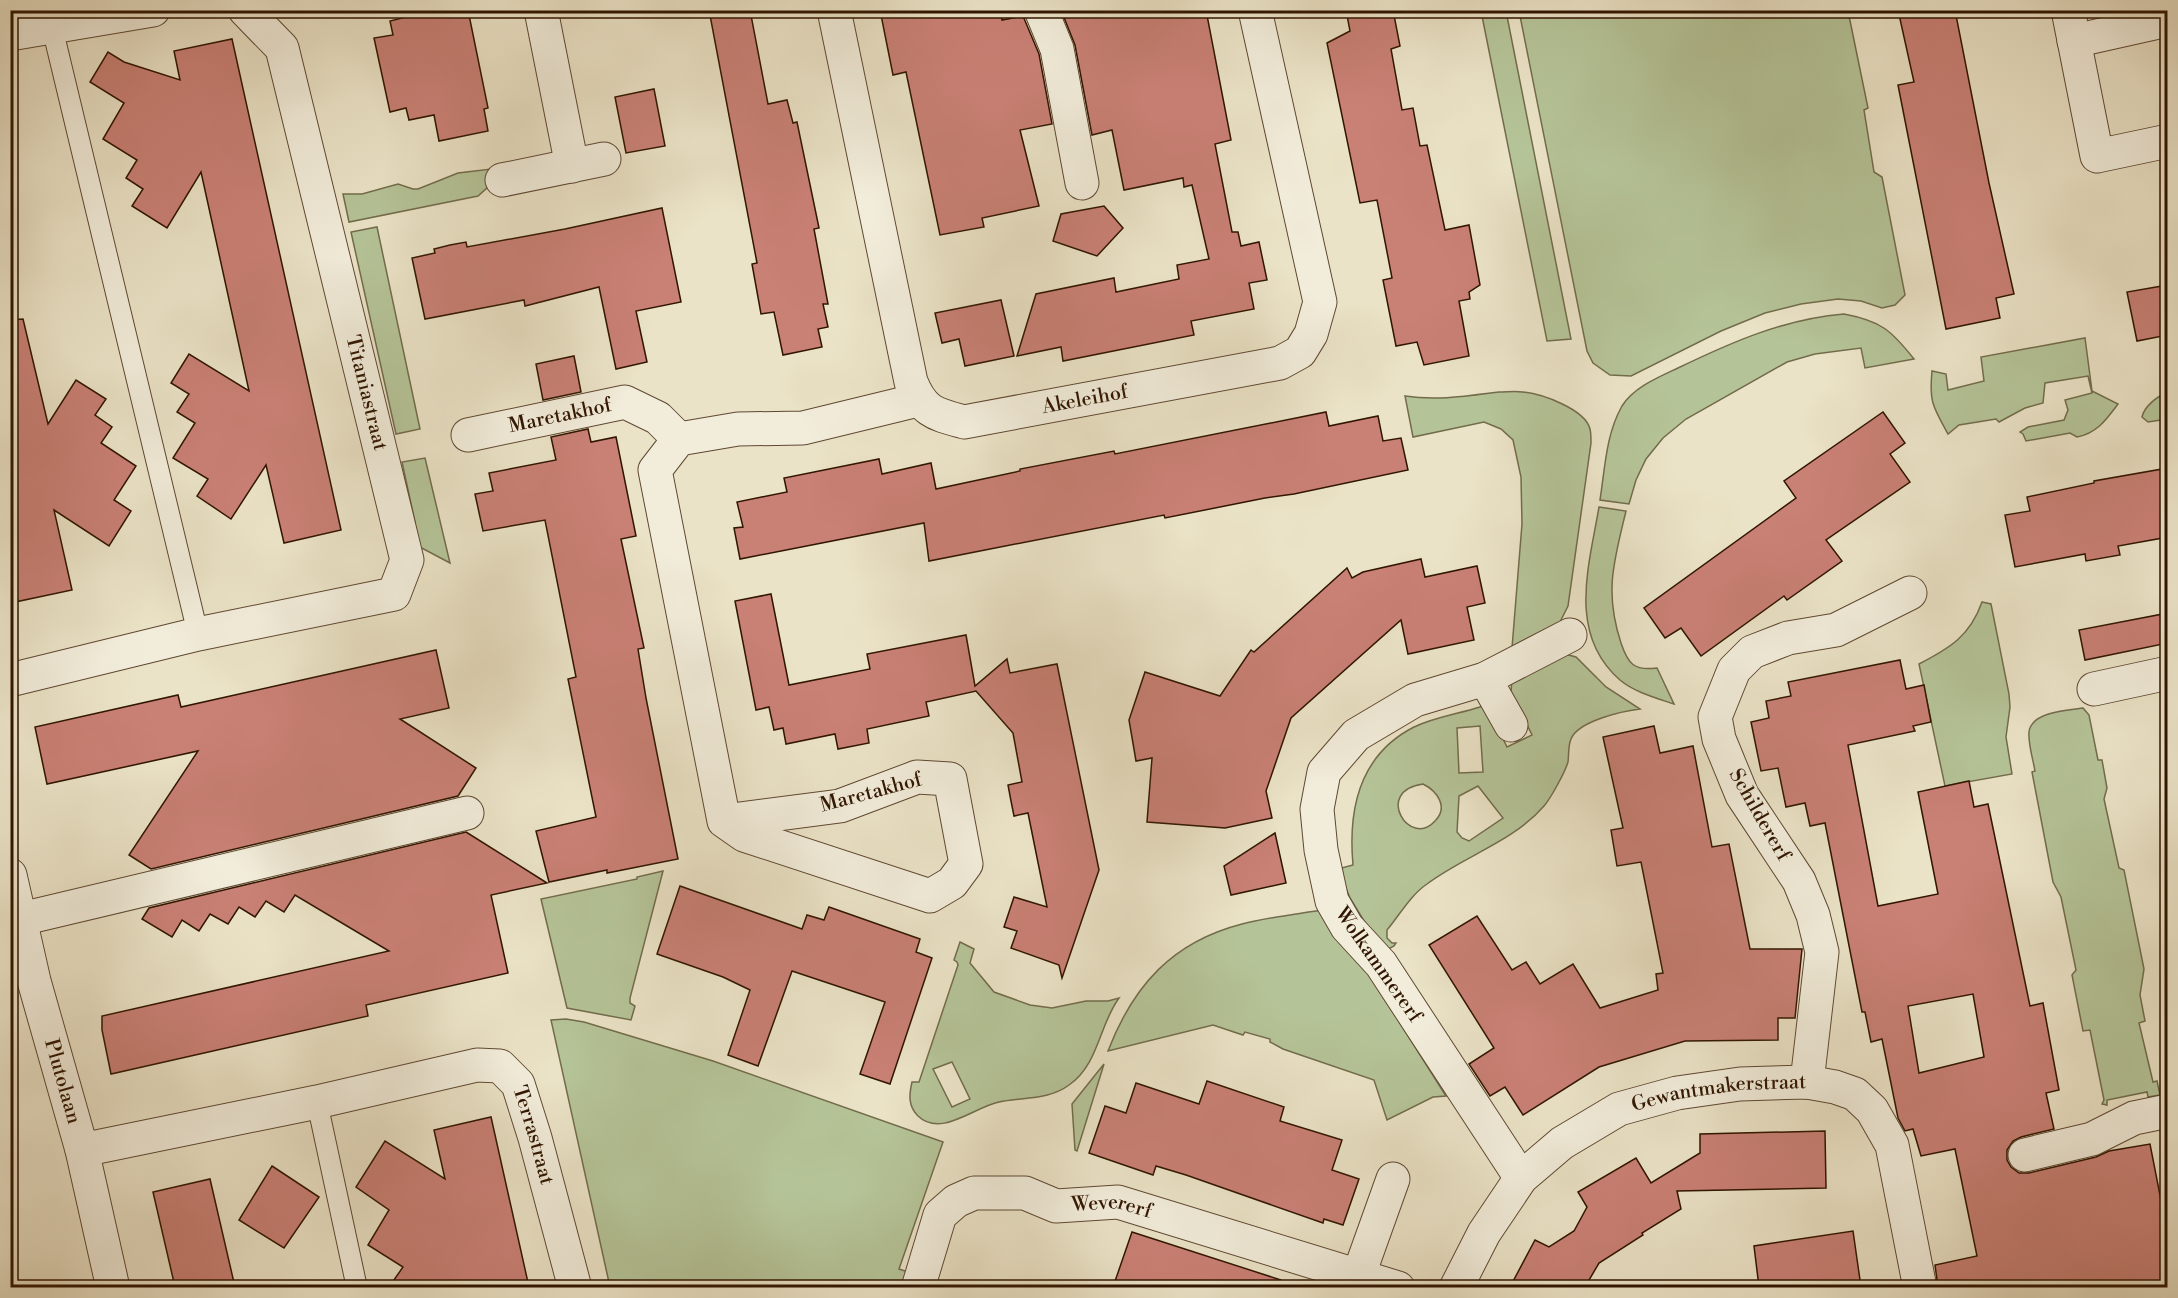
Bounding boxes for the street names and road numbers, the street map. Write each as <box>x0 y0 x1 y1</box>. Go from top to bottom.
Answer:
street label: Titaniastraat <box>340 333 392 453</box>
street label: Akeleihof <box>1039 379 1130 420</box>
street label: Maretakhof <box>506 393 614 439</box>
street label: Schildererf <box>1723 764 1796 866</box>
street label: Maretakhof <box>817 767 925 819</box>
street label: Wolkammererf <box>1328 902 1427 1028</box>
street label: Plutolaan <box>39 1036 86 1127</box>
street label: Gewantmakerstraat <box>1629 1070 1807 1117</box>
street label: Terrastraat <box>507 1083 559 1187</box>
street label: Wevererf <box>1070 1190 1156 1224</box>

